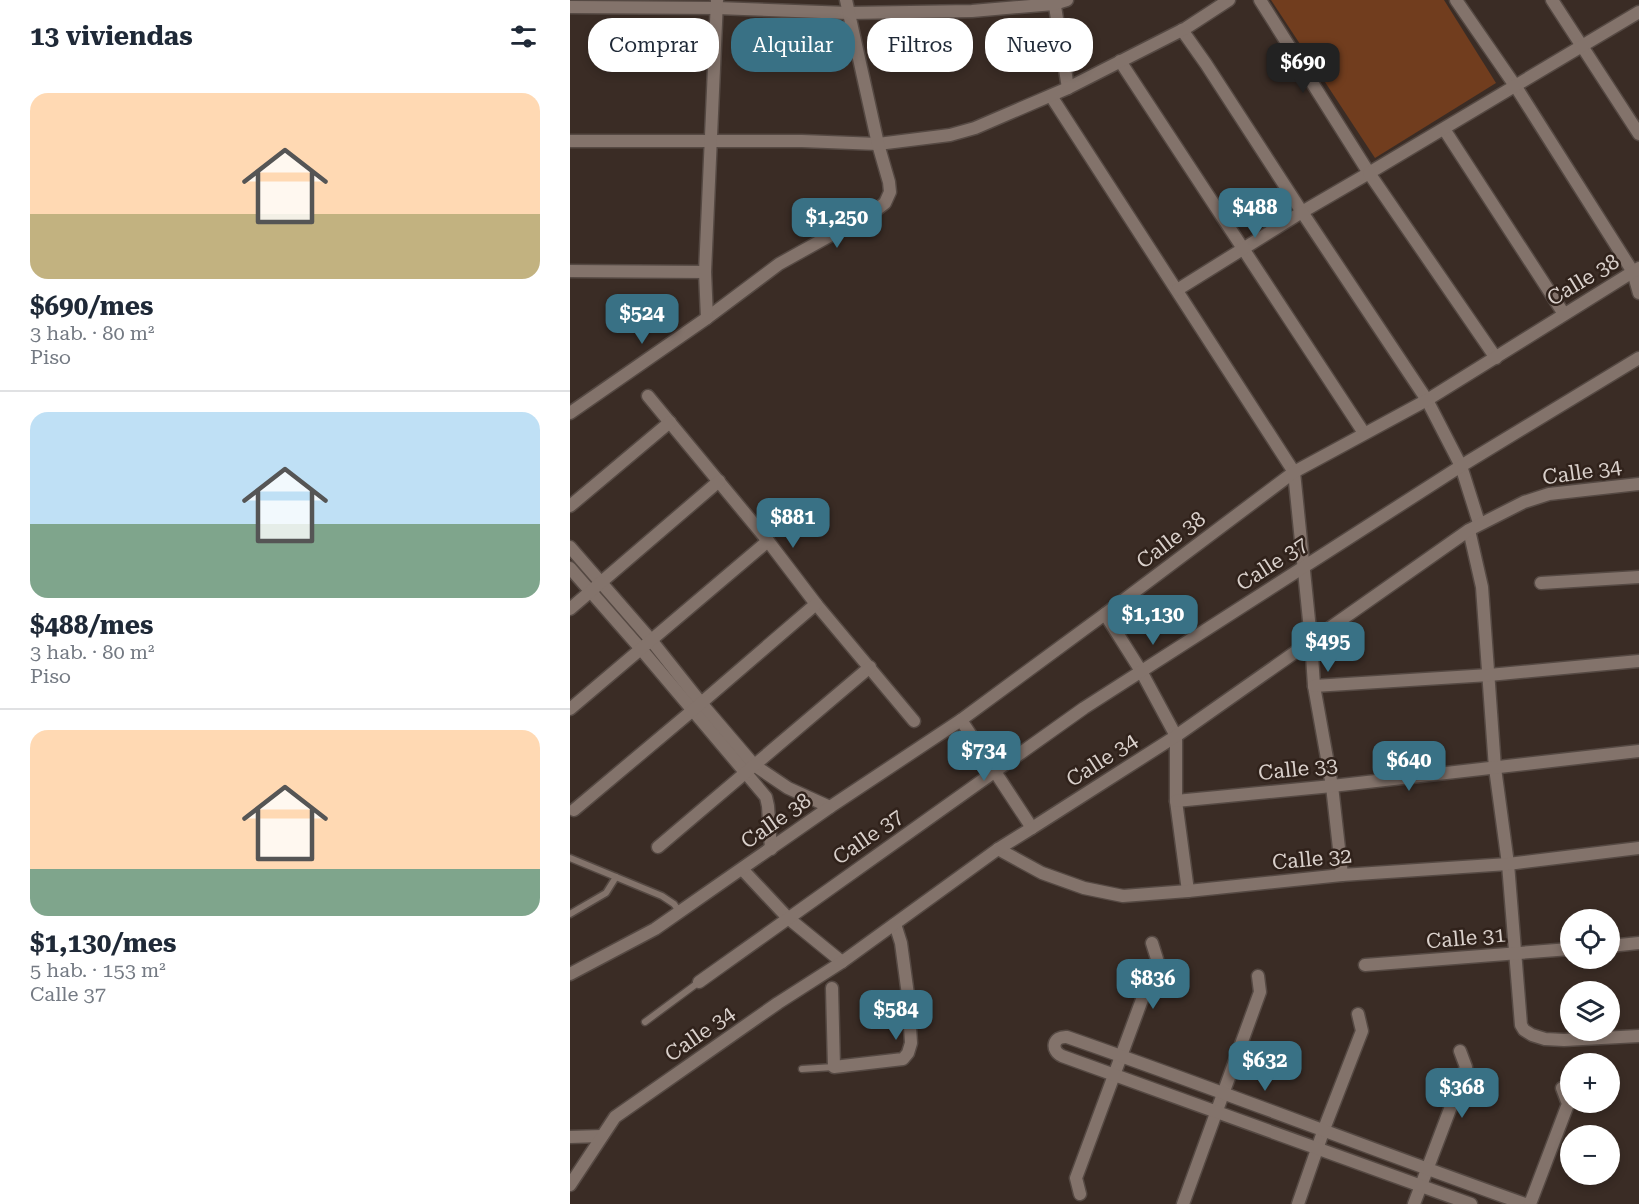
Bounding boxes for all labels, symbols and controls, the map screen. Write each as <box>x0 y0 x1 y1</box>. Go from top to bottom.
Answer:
chip: Comprar <box>588 18 719 72</box>
chip: Alquilar <box>731 18 855 72</box>
chip: Filtros <box>867 18 973 72</box>
chip: Nuevo <box>985 18 1093 72</box>
icon: filters <box>507 20 540 53</box>
text: 13 viviendas <box>30 21 193 51</box>
pin: $690 <box>1267 43 1339 94</box>
text: $690 <box>1281 50 1325 74</box>
icon: home <box>231 132 339 240</box>
pin: $488 <box>1219 188 1291 239</box>
text: $488 <box>1233 195 1277 219</box>
pin: $1,250 <box>788 198 886 249</box>
text: $1,250 <box>806 205 868 229</box>
street label: Calle 38 <box>1543 249 1623 311</box>
text: $690/mes <box>30 291 153 321</box>
pin: $524 <box>606 294 678 345</box>
text: $524 <box>620 301 664 325</box>
text: 3 hab. · 80 m² <box>30 321 154 345</box>
text: Piso <box>30 345 71 369</box>
icon: home <box>231 451 339 559</box>
street label: Calle 34 <box>1541 455 1623 489</box>
pin: $881 <box>757 498 829 549</box>
text: $881 <box>771 505 815 529</box>
street label: Calle 38 <box>1132 506 1210 574</box>
street label: Calle 37 <box>1232 532 1312 596</box>
pin: $1,130 <box>1104 595 1202 646</box>
text: $1,130 <box>1122 602 1184 626</box>
text: $488/mes <box>30 610 153 640</box>
pin: $495 <box>1292 622 1364 673</box>
text: $495 <box>1306 629 1350 653</box>
text: 3 hab. · 80 m² <box>30 640 154 664</box>
text: Piso <box>30 664 71 688</box>
street label: Calle 34 <box>1062 728 1142 792</box>
pin: $734 <box>948 731 1020 782</box>
text: $734 <box>962 738 1006 762</box>
pin: $640 <box>1373 741 1445 792</box>
text: $640 <box>1387 748 1431 772</box>
street label: Calle 33 <box>1257 753 1339 785</box>
icon: home <box>231 769 339 877</box>
street label: Calle 38 <box>736 788 816 854</box>
street label: Calle 37 <box>828 804 908 870</box>
street label: Calle 32 <box>1271 844 1353 874</box>
map controls <box>1560 909 1620 1185</box>
button: locate <box>1560 909 1620 969</box>
street label: Calle 31 <box>1425 923 1507 953</box>
text: $1,130/mes <box>30 928 176 958</box>
text: 5 hab. · 153 m² <box>30 958 166 982</box>
pin: $836 <box>1117 959 1189 1010</box>
text: $836 <box>1131 966 1175 990</box>
button: layers <box>1560 981 1620 1041</box>
text: Calle 37 <box>30 982 106 1006</box>
pin: $584 <box>860 990 932 1041</box>
text: $584 <box>874 997 918 1021</box>
street label: Calle 34 <box>660 1001 740 1067</box>
pin: $632 <box>1229 1041 1301 1092</box>
text: $632 <box>1243 1048 1287 1072</box>
button: + <box>1560 1053 1620 1113</box>
pin: $368 <box>1426 1068 1498 1119</box>
text: $368 <box>1440 1075 1484 1099</box>
button: − <box>1560 1125 1620 1185</box>

